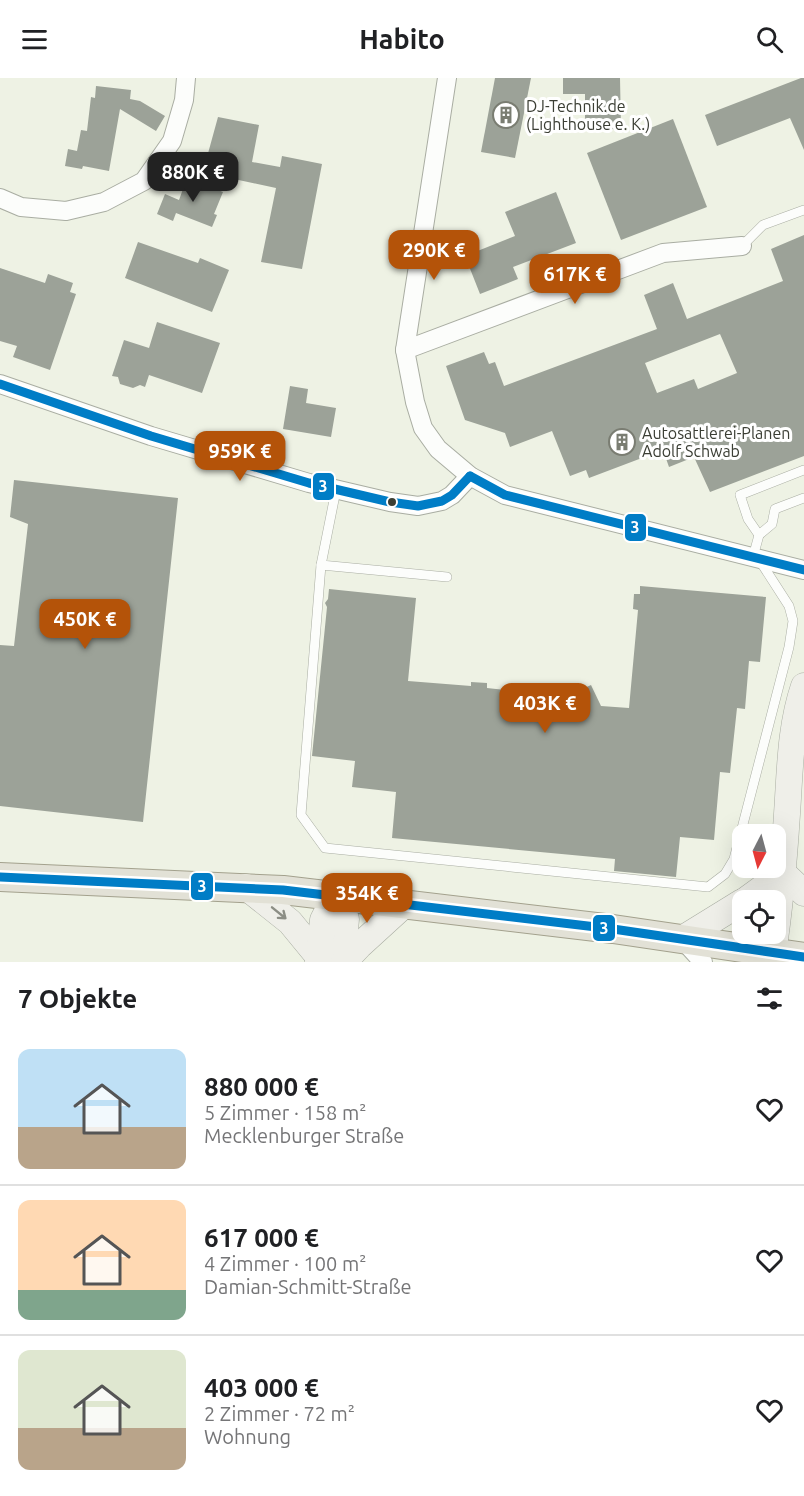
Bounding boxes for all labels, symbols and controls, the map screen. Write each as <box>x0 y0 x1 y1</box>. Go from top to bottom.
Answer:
icon: menu <box>18 23 51 56</box>
icon: search <box>753 23 786 56</box>
text: Habito <box>359 24 445 54</box>
place label: DJ-Technik.de (Lighthouse e. K.) <box>526 97 650 134</box>
building icon: DJ-Technik.de (Lighthouse e. K.) <box>491 100 521 130</box>
pin: 880K € <box>144 152 242 203</box>
text: 880K € <box>161 160 225 183</box>
pin: 290K € <box>385 230 483 281</box>
text: 290K € <box>402 238 466 261</box>
pin: 617K € <box>526 254 624 305</box>
text: 617K € <box>543 262 607 285</box>
place label: Autosattlerei-Planen Adolf Schwab <box>642 424 790 460</box>
building icon: Autosattlerei-Planen Adolf Schwab <box>607 427 637 457</box>
pin: 959K € <box>191 431 289 482</box>
text: 959K € <box>208 439 272 462</box>
line badge: 3 <box>312 472 335 501</box>
text: 3 <box>318 477 328 495</box>
unlabelled marker <box>386 496 398 508</box>
line badge: 3 <box>624 513 647 542</box>
text: 3 <box>630 518 640 536</box>
pin: 450K € <box>36 599 134 650</box>
text: 450K € <box>53 607 117 630</box>
pin: 403K € <box>496 683 594 734</box>
text: 403K € <box>513 691 577 714</box>
north arrow <box>732 824 786 878</box>
map controls <box>732 824 786 944</box>
line badge: 3 <box>190 872 214 901</box>
pin: 354K € <box>318 873 416 924</box>
text: 3 <box>197 877 207 895</box>
text: 354K € <box>335 881 399 904</box>
button: locate <box>732 890 786 944</box>
one-way arrow <box>271 907 287 920</box>
line badge: 3 <box>592 914 616 942</box>
text: 3 <box>599 919 609 937</box>
icon: filters <box>753 982 786 1015</box>
text: 7 Objekte <box>18 984 137 1013</box>
text: 880 000 € <box>204 1072 319 1101</box>
icon: home <box>66 1073 138 1145</box>
icon: heart <box>753 1093 786 1126</box>
text: 5 Zimmer · 158 m² <box>204 1101 366 1124</box>
text: Mecklenburger Straße <box>204 1124 404 1147</box>
text: 617 000 € <box>204 1223 319 1252</box>
icon: home <box>66 1224 138 1296</box>
icon: heart <box>753 1244 786 1277</box>
text: 4 Zimmer · 100 m² <box>204 1252 366 1275</box>
text: Damian-Schmitt-Straße <box>204 1275 412 1298</box>
text: 403 000 € <box>204 1373 319 1402</box>
icon: home <box>66 1374 138 1446</box>
icon: heart <box>753 1394 786 1427</box>
text: 2 Zimmer · 72 m² <box>204 1402 355 1425</box>
text: Wohnung <box>204 1425 291 1448</box>

